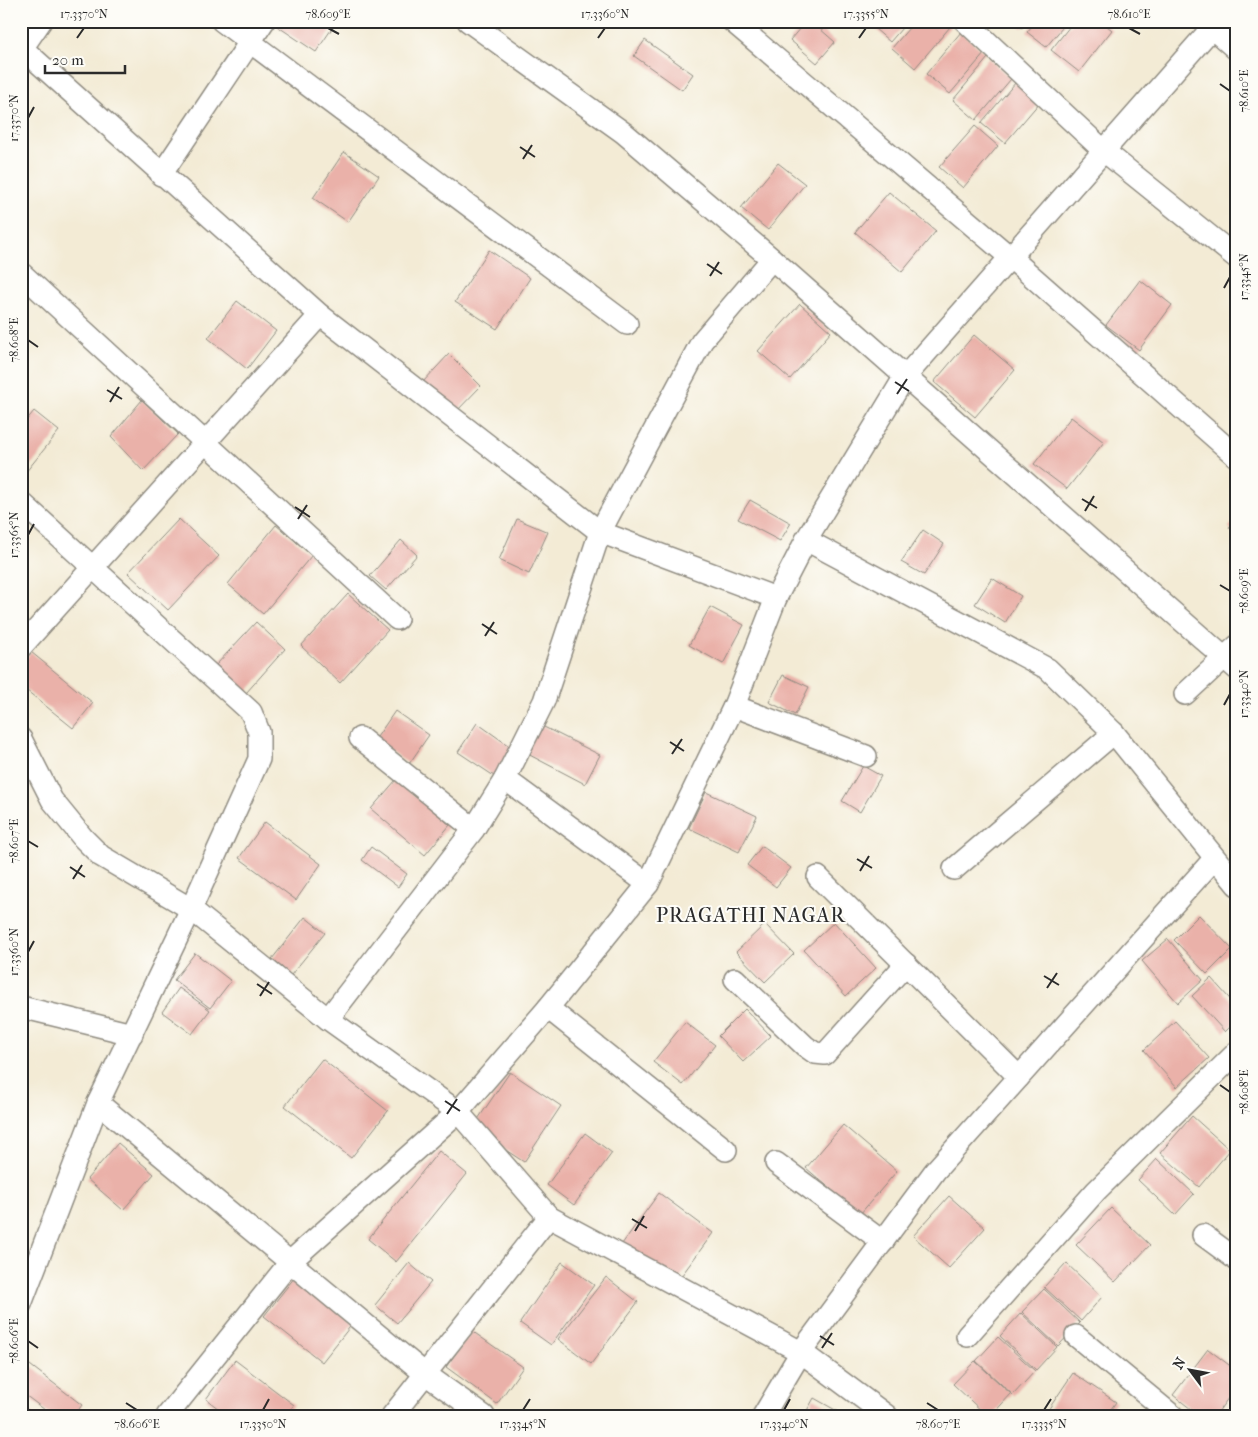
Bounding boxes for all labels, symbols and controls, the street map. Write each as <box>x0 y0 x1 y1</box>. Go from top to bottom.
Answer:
text: 17.3370°N <box>60 7 108 21</box>
text: 78.609°E <box>305 7 351 21</box>
text: 17.3360°N <box>581 7 629 21</box>
text: 17.3355°N <box>843 7 889 21</box>
text: 78.610°E <box>1107 7 1151 21</box>
scale bar <box>45 42 125 74</box>
text: 20 m <box>52 51 84 69</box>
text: 78.610°E <box>1237 69 1251 113</box>
text: 17.3370°N <box>7 94 21 142</box>
text: 17.3345°N <box>1237 253 1251 301</box>
text: 78.608°E <box>7 318 21 362</box>
text: 17.3365°N <box>7 511 21 559</box>
text: 78.609°E <box>1237 568 1251 614</box>
text: 17.3340°N <box>1237 669 1251 719</box>
text: 78.607°E <box>7 819 21 863</box>
district label: PRAGATHI NAGAR <box>656 904 847 927</box>
text: 17.3360°N <box>7 928 21 976</box>
text: 78.608°E <box>1237 1070 1251 1114</box>
text: 78.606°E <box>7 1318 21 1364</box>
north arrow <box>1166 1344 1216 1394</box>
text: N <box>1169 1354 1190 1372</box>
text: 78.606°E <box>114 1417 160 1431</box>
text: 17.3350°N <box>239 1417 287 1431</box>
text: 17.3345°N <box>499 1417 547 1431</box>
text: 17.3340°N <box>759 1417 809 1431</box>
text: 78.607°E <box>916 1417 960 1431</box>
text: 17.3335°N <box>1021 1417 1067 1431</box>

